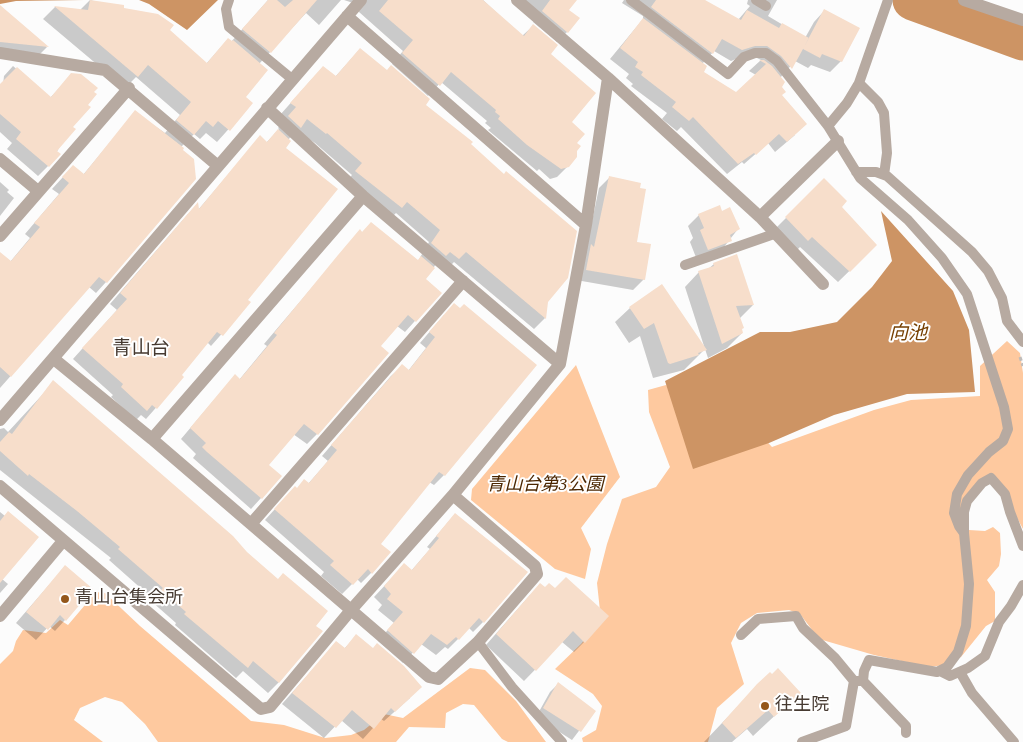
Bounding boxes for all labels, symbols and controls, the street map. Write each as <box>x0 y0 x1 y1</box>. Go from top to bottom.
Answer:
water label: 向池 <box>889 324 927 346</box>
district label: 青山台 <box>113 339 169 361</box>
park label: 青山台第3公園 <box>487 475 603 497</box>
place label: 青山台集会所 <box>75 588 183 610</box>
marker: 青山台集会所 <box>59 593 71 605</box>
place label: 往生院 <box>775 695 829 717</box>
marker: 往生院 <box>759 700 771 712</box>

